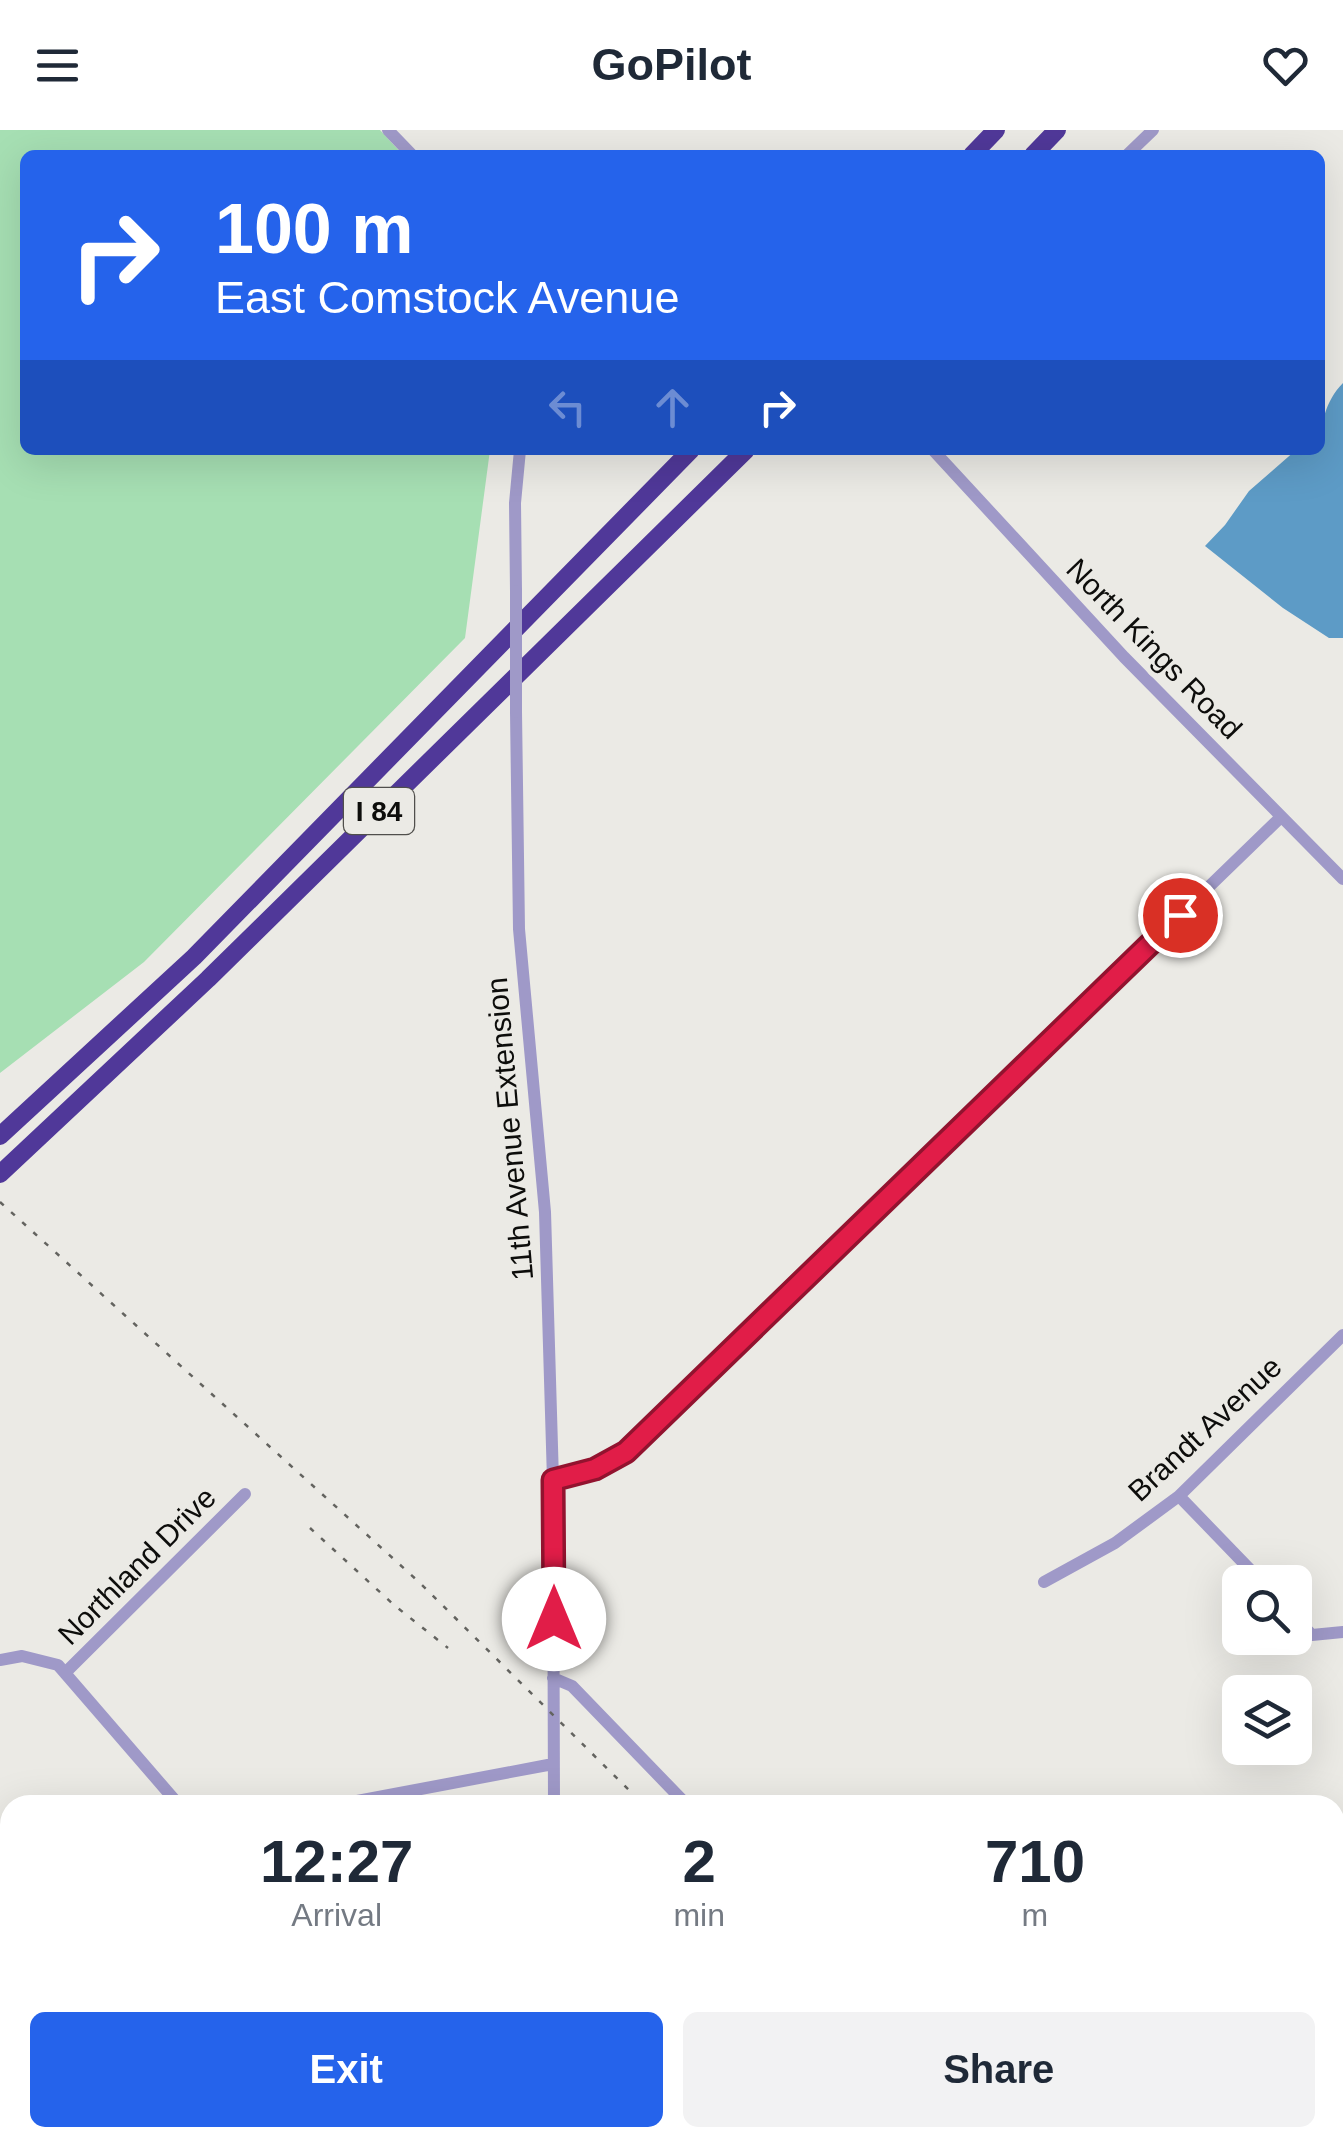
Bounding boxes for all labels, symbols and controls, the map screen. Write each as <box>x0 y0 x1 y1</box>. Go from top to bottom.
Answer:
icon: menu <box>30 38 85 93</box>
icon: heart <box>1258 38 1313 93</box>
text: GoPilot <box>592 39 751 90</box>
icon: right <box>50 190 180 320</box>
text: 100 m <box>215 190 413 268</box>
text: East Comstock Avenue <box>215 272 679 323</box>
icon: left <box>540 380 595 435</box>
icon: ahead <box>645 380 700 435</box>
icon: right <box>750 380 805 435</box>
street label: North Kings Road <box>1060 552 1248 745</box>
road number: I 84 <box>344 788 414 834</box>
pin <box>1138 873 1223 958</box>
icon: arrive <box>1153 888 1208 943</box>
street label: 11th Avenue Extension <box>480 976 539 1282</box>
street label: Brandt Avenue <box>1122 1350 1288 1508</box>
street label: Northland Drive <box>51 1480 222 1651</box>
map controls <box>1222 1565 1312 1765</box>
button: search <box>1222 1565 1312 1655</box>
position arrow <box>502 1567 606 1671</box>
button: layers <box>1222 1675 1312 1765</box>
text: 12:27 <box>260 1828 413 1895</box>
text: 2 <box>682 1828 716 1895</box>
text: 710 <box>985 1828 1085 1895</box>
text: Arrival <box>291 1897 382 1933</box>
text: min <box>673 1897 725 1933</box>
text: m <box>1022 1897 1048 1933</box>
button: Exit <box>30 2012 663 2127</box>
button: Share <box>683 2012 1315 2127</box>

